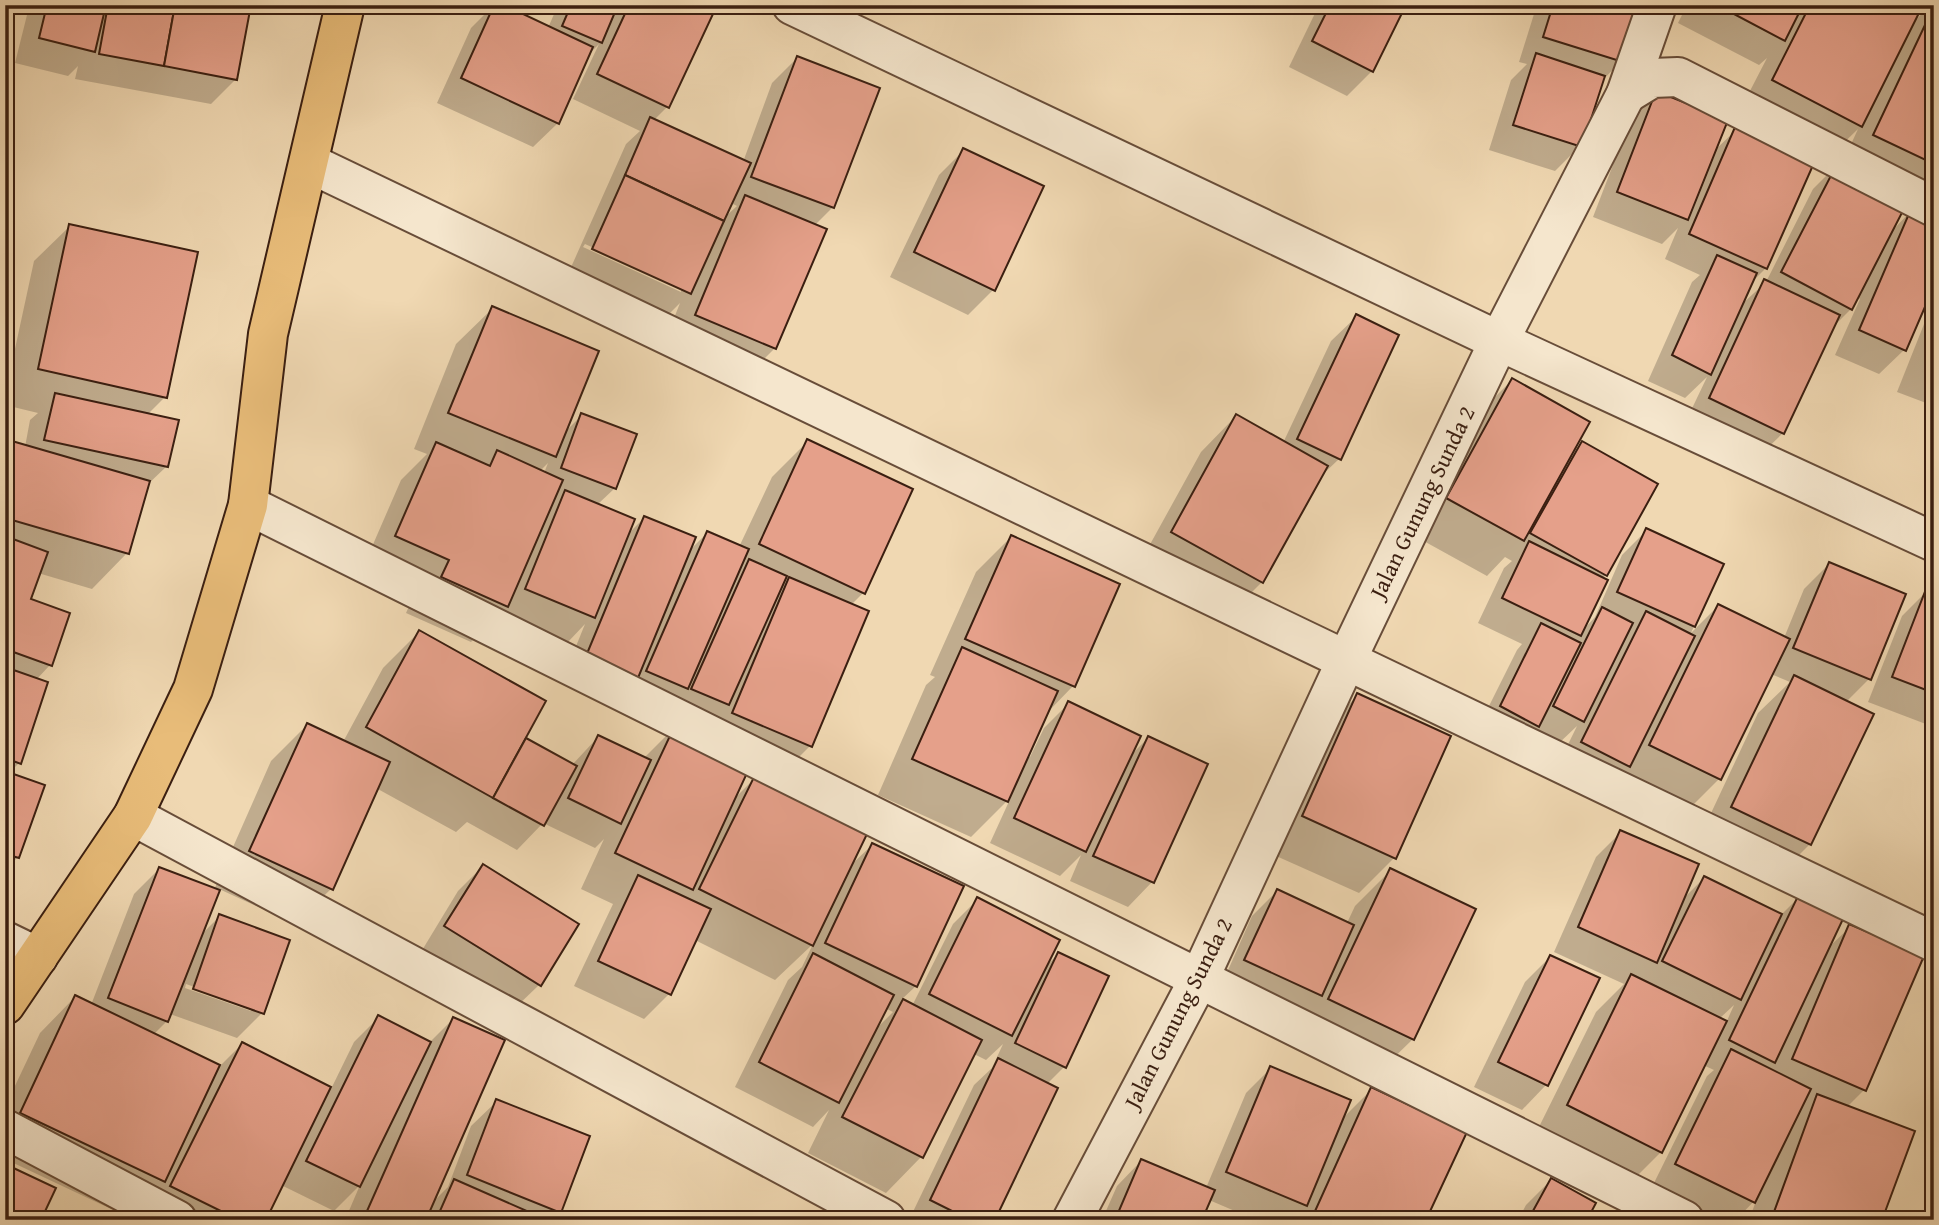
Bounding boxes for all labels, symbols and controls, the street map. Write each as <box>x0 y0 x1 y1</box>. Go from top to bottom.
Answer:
street label: Jalan Gunung Sunda 2 <box>1359 400 1482 606</box>
street label: Jalan Gunung Sunda 2 <box>1114 912 1240 1117</box>

